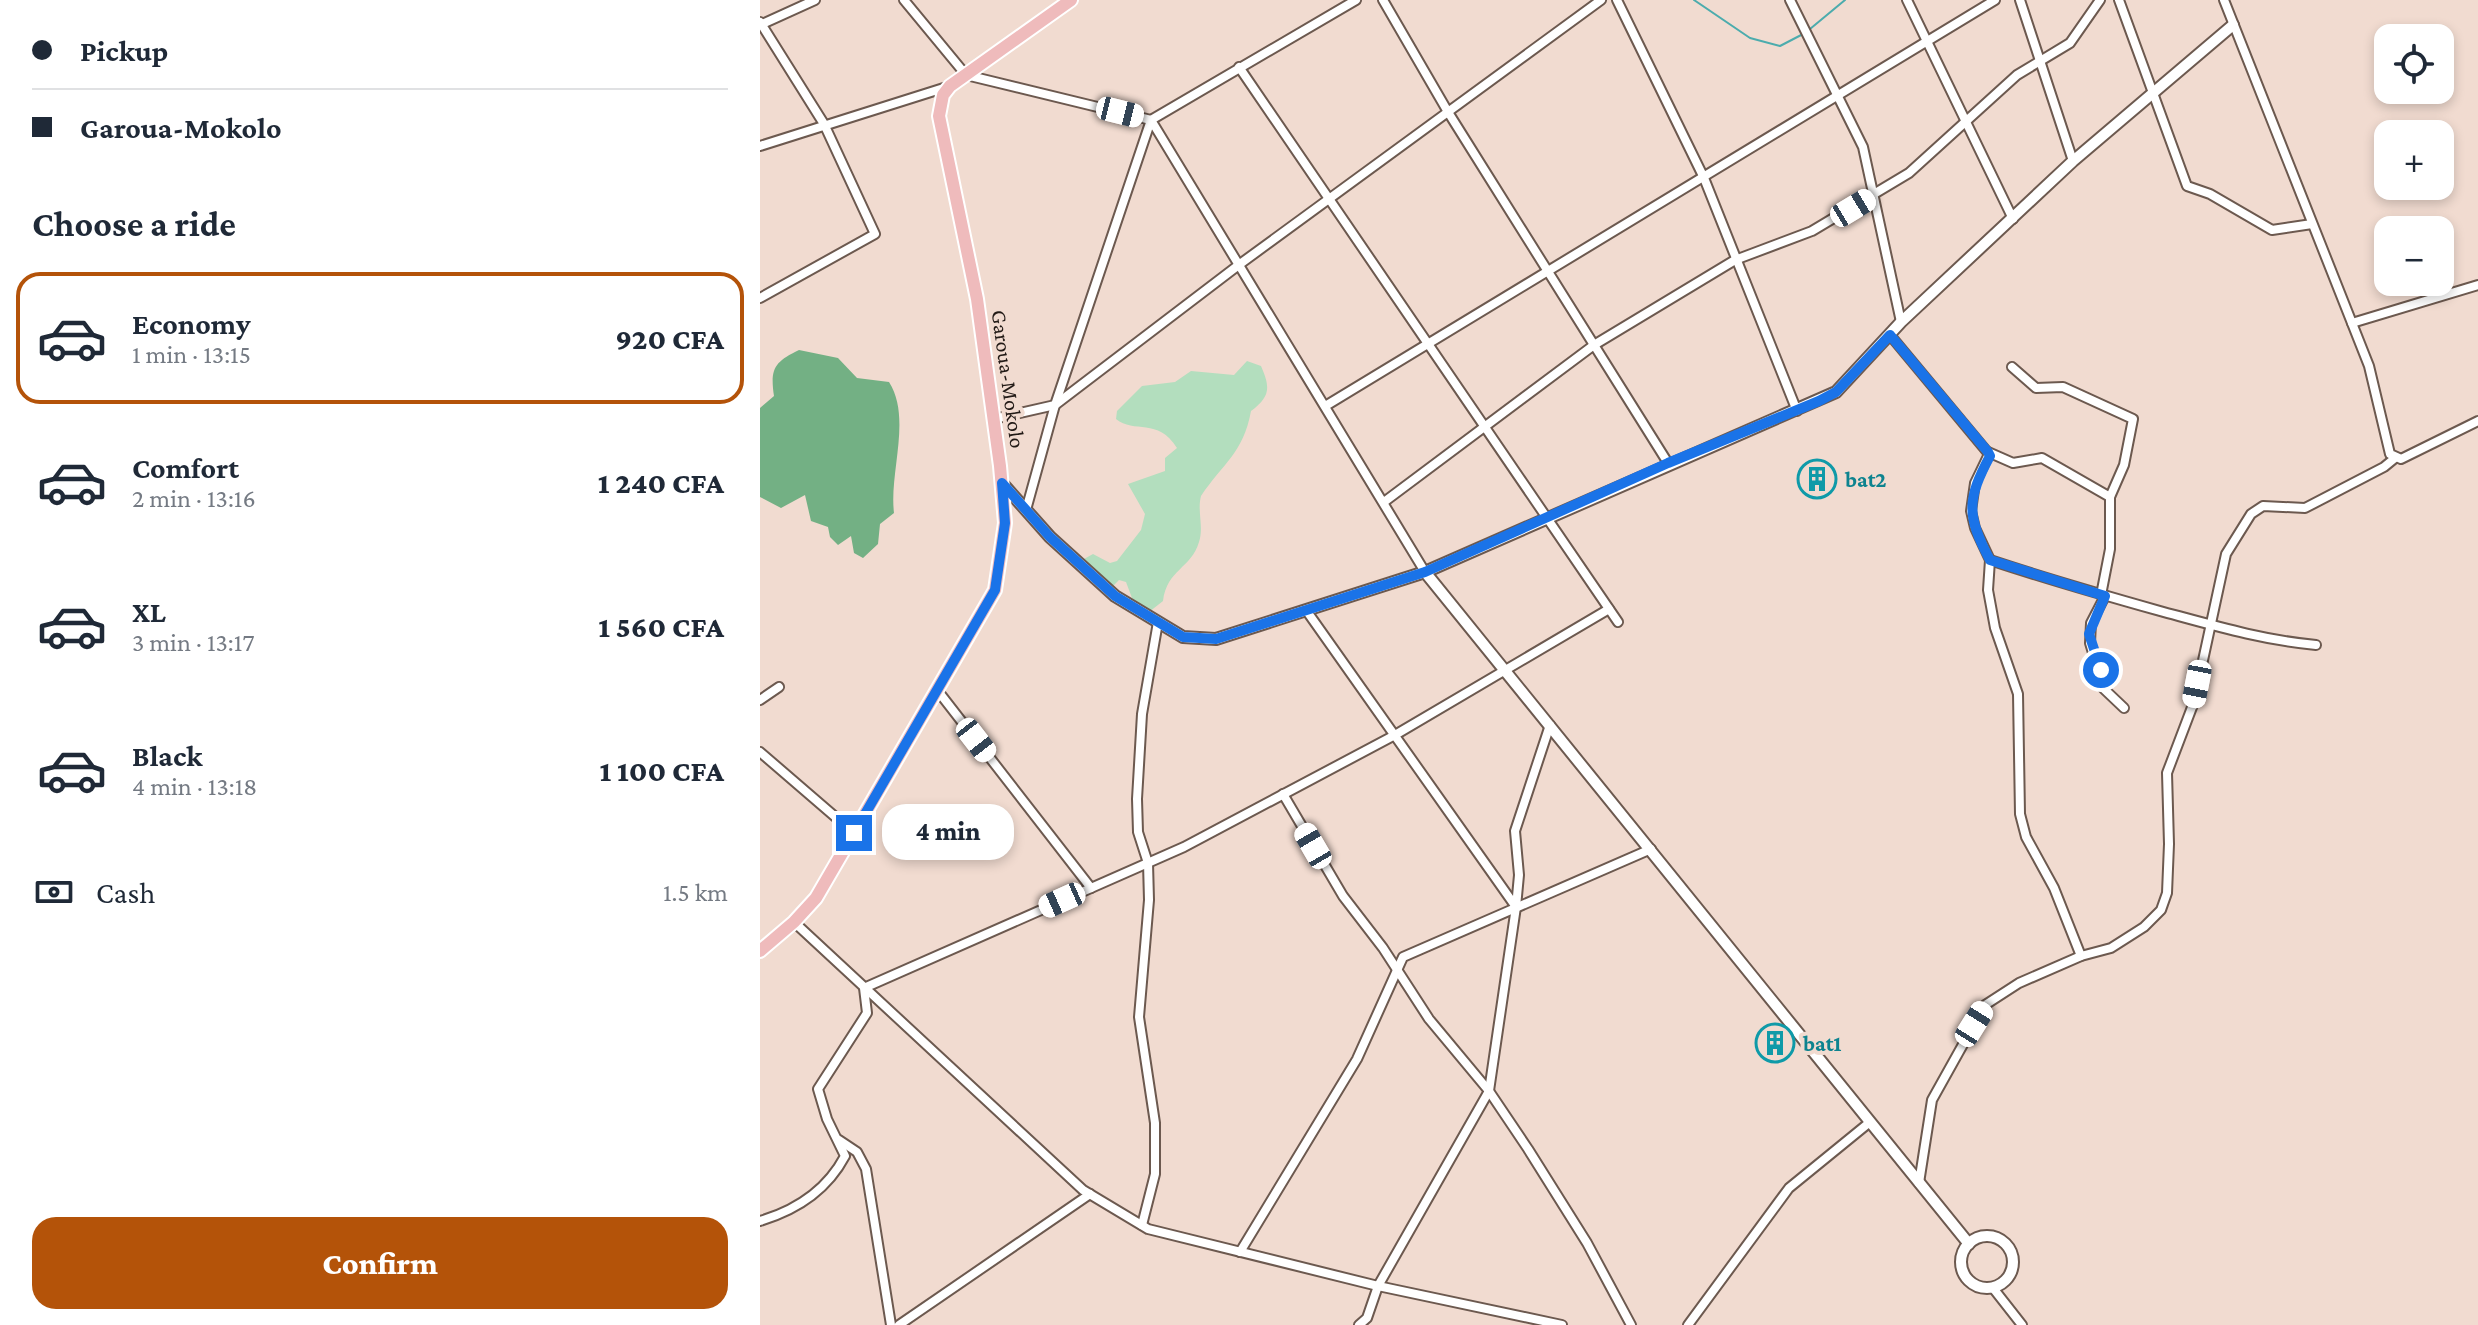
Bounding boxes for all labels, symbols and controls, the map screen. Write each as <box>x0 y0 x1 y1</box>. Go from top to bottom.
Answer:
map controls <box>2374 24 2454 296</box>
button: locate <box>2374 24 2454 104</box>
text: Pickup <box>80 34 168 67</box>
car <box>1094 95 1146 129</box>
text: Garoua-Mokolo <box>80 111 282 144</box>
button: + <box>2374 120 2454 200</box>
car <box>1826 185 1880 231</box>
text: Choose a ride <box>32 204 236 244</box>
button: − <box>2374 216 2454 296</box>
icon: car <box>36 302 108 374</box>
text: Economy <box>132 307 251 340</box>
street label: Garoua-Mokolo <box>986 308 1031 450</box>
text: 920 CFA <box>615 322 724 355</box>
text: 1 min · 13:15 <box>132 340 251 369</box>
icon: car <box>36 446 108 518</box>
text: Comfort <box>132 451 239 484</box>
building icon: bat2 <box>1796 458 1838 500</box>
text: 1 240 CFA <box>598 466 724 499</box>
place label: bat2 <box>1844 467 1887 492</box>
text: 2 min · 13:16 <box>132 484 256 513</box>
icon: car <box>36 590 108 662</box>
text: XL <box>132 595 166 628</box>
text: 1 560 CFA <box>598 610 724 643</box>
text: 3 min · 13:17 <box>132 628 254 657</box>
route start <box>2083 652 2119 688</box>
car <box>2181 658 2213 710</box>
car <box>952 714 1000 766</box>
icon: car <box>36 734 108 806</box>
text: Black <box>132 739 203 772</box>
text: 1 100 CFA <box>600 754 724 787</box>
text: 4 min · 13:18 <box>132 772 257 801</box>
callout: 4 min <box>882 805 1014 861</box>
route end <box>836 815 872 851</box>
text: 4 min <box>916 817 980 846</box>
car <box>1291 819 1335 873</box>
icon: cash <box>32 870 76 914</box>
text: Cash <box>96 876 155 909</box>
text: 1.5 km <box>663 878 728 907</box>
car <box>1035 879 1089 921</box>
car <box>1951 997 1997 1051</box>
building icon: bat1 <box>1754 1022 1796 1064</box>
place label: bat1 <box>1802 1031 1842 1056</box>
button: Confirm <box>32 1217 728 1309</box>

